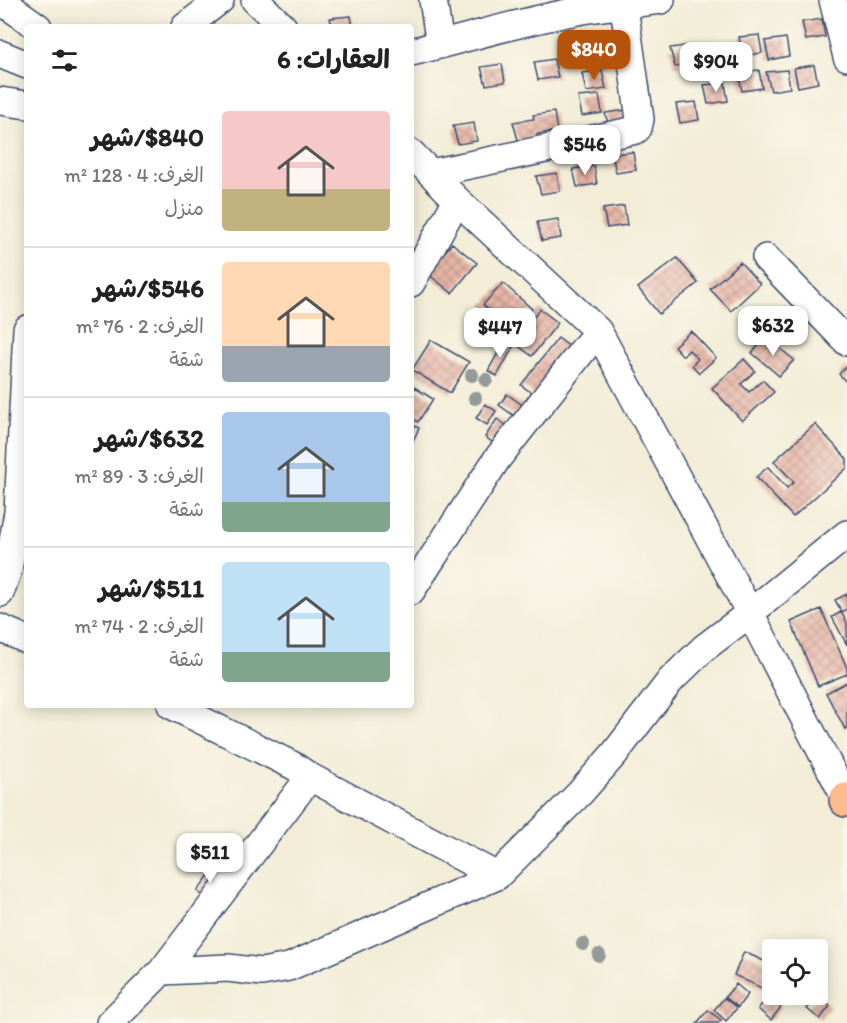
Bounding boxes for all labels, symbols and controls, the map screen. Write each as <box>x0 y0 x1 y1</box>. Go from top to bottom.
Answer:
pin: $840 <box>558 30 630 81</box>
text: $840 <box>571 37 617 61</box>
pin: $904 <box>680 42 752 93</box>
text: العقارات: 6 <box>277 43 390 75</box>
icon: filters <box>48 44 81 77</box>
text: $904 <box>694 49 738 73</box>
text: $840/شهر <box>91 121 204 153</box>
pin: $546 <box>549 125 621 176</box>
text: $546 <box>563 132 607 156</box>
icon: home <box>270 135 342 207</box>
text: الغرف: 4 · 128 m² <box>64 163 204 187</box>
text: منزل <box>165 196 204 220</box>
text: $546/شهر <box>94 272 204 304</box>
icon: home <box>270 286 342 358</box>
pin: $632 <box>737 306 809 357</box>
pin: $447 <box>464 308 536 359</box>
text: $632 <box>752 313 794 337</box>
text: الغرف: 2 · 76 m² <box>76 314 204 338</box>
text: $447 <box>478 315 522 339</box>
text: شقة <box>169 347 204 371</box>
text: $632/شهر <box>95 422 204 454</box>
icon: home <box>270 436 342 508</box>
text: الغرف: 3 · 89 m² <box>75 464 204 488</box>
text: شقة <box>169 497 204 521</box>
text: $511/شهر <box>99 572 204 604</box>
icon: home <box>270 586 342 658</box>
text: الغرف: 2 · 74 m² <box>75 614 204 638</box>
text: شقة <box>169 647 204 671</box>
pin: $511 <box>174 833 246 884</box>
text: $511 <box>190 840 230 864</box>
map controls <box>762 939 828 1005</box>
button: locate <box>762 939 828 1005</box>

